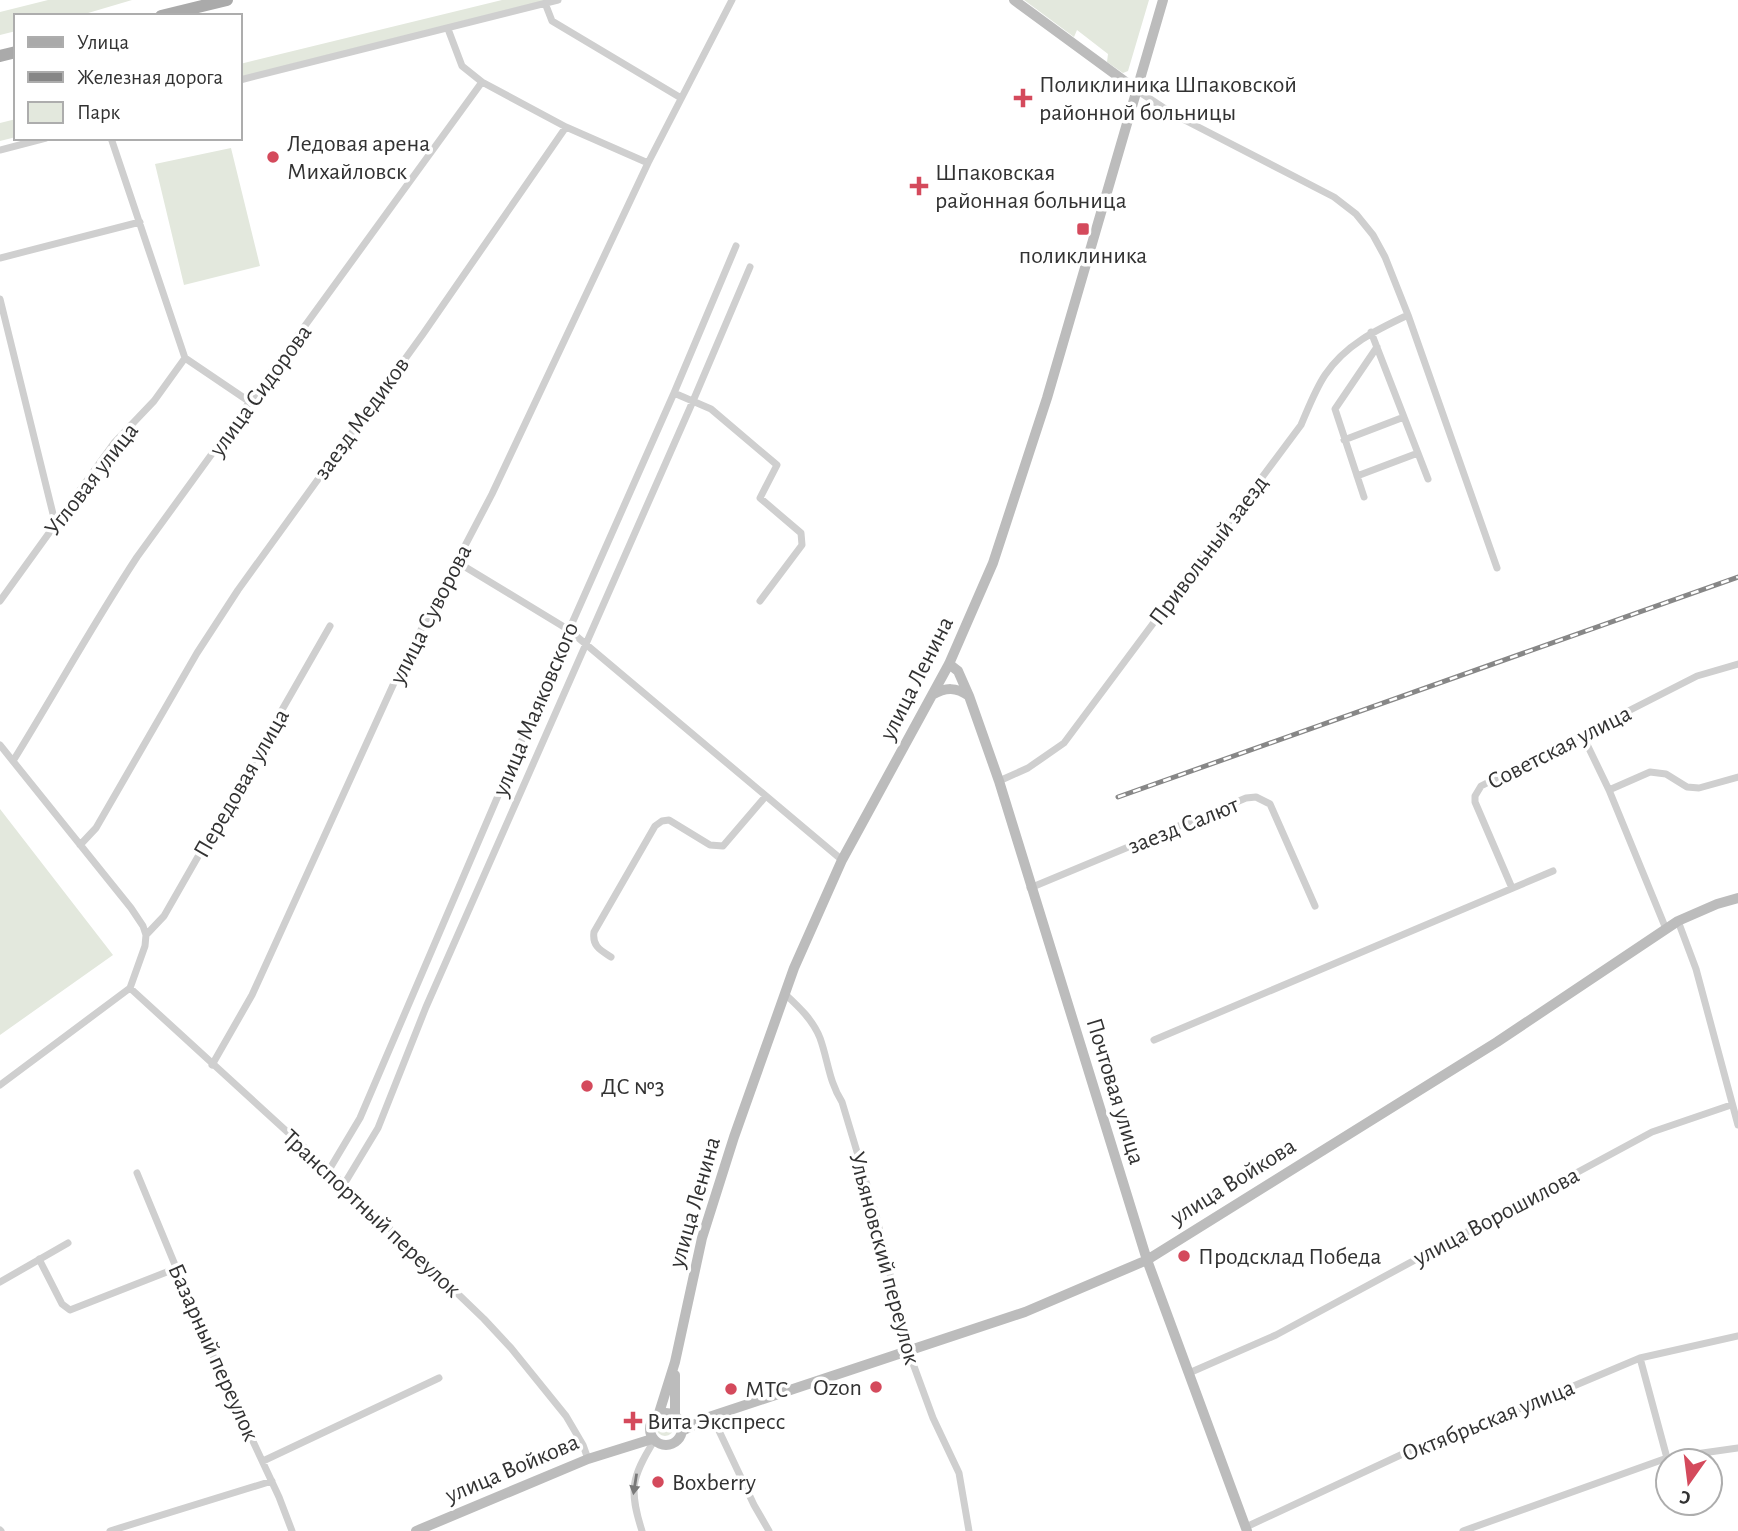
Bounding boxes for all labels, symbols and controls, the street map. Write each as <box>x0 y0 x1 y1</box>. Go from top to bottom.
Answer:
legend <box>14 14 242 140</box>
text: Улица <box>77 32 130 53</box>
text: Железная дорога <box>77 67 224 88</box>
place label: Поликлиника Шпаковской районной больницы <box>1039 73 1297 125</box>
marker: Поликлиника Шпаковской районной больницы <box>1013 88 1033 108</box>
text: Парк <box>77 102 121 123</box>
place label: Ледовая арена Михайловск <box>287 132 430 184</box>
marker: Ледовая арена Михайловск <box>265 149 281 165</box>
place label: Шпаковская районная больница <box>935 161 1127 213</box>
marker: Шпаковская районная больница <box>909 176 929 196</box>
marker: поликлиника <box>1075 221 1091 237</box>
place label: поликлиника <box>1019 244 1147 268</box>
street label: улица Сидорова <box>205 320 316 462</box>
street label: заезд Медиков <box>310 353 414 484</box>
street label: Угловая улица <box>40 419 143 541</box>
street label: Привольный заезд <box>1145 471 1273 630</box>
street label: улица Суворова <box>385 541 476 689</box>
street label: улица Ленина <box>875 613 958 745</box>
street label: улица Маяковского <box>488 619 583 801</box>
street label: Советская улица <box>1484 701 1635 794</box>
street label: Передовая улица <box>190 705 294 862</box>
street label: заезд Салют <box>1125 793 1243 859</box>
street label: Почтовая улица <box>1081 1015 1149 1167</box>
place label: ДС №3 <box>601 1075 665 1099</box>
marker: ДС №3 <box>579 1078 595 1094</box>
street label: Транспортный переулок <box>278 1125 465 1302</box>
street label: улица Ленина <box>665 1134 725 1271</box>
street label: улица Войкова <box>1166 1134 1300 1230</box>
street label: Ульяновский переулок <box>844 1149 924 1367</box>
street label: улица Ворошилова <box>1409 1163 1583 1271</box>
place label: Продсклад Победа <box>1198 1245 1381 1269</box>
marker: Продсклад Победа <box>1176 1248 1192 1264</box>
street label: Базарный переулок <box>163 1260 263 1445</box>
street label: Октябрьская улица <box>1399 1375 1578 1466</box>
place label: Ozon <box>813 1376 862 1400</box>
place label: МТС <box>745 1378 789 1402</box>
marker: Ozon <box>868 1379 884 1395</box>
marker: МТС <box>723 1381 739 1397</box>
place label: Вита Экспресс <box>647 1410 786 1434</box>
marker: Вита Экспресс <box>625 1413 641 1429</box>
street label: улица Войкова <box>441 1430 583 1508</box>
north arrow <box>1654 1447 1724 1517</box>
place label: Boxberry <box>672 1471 756 1495</box>
one-way arrow <box>629 1473 640 1495</box>
marker: Boxberry <box>650 1474 666 1490</box>
text: С <box>1678 1487 1693 1508</box>

